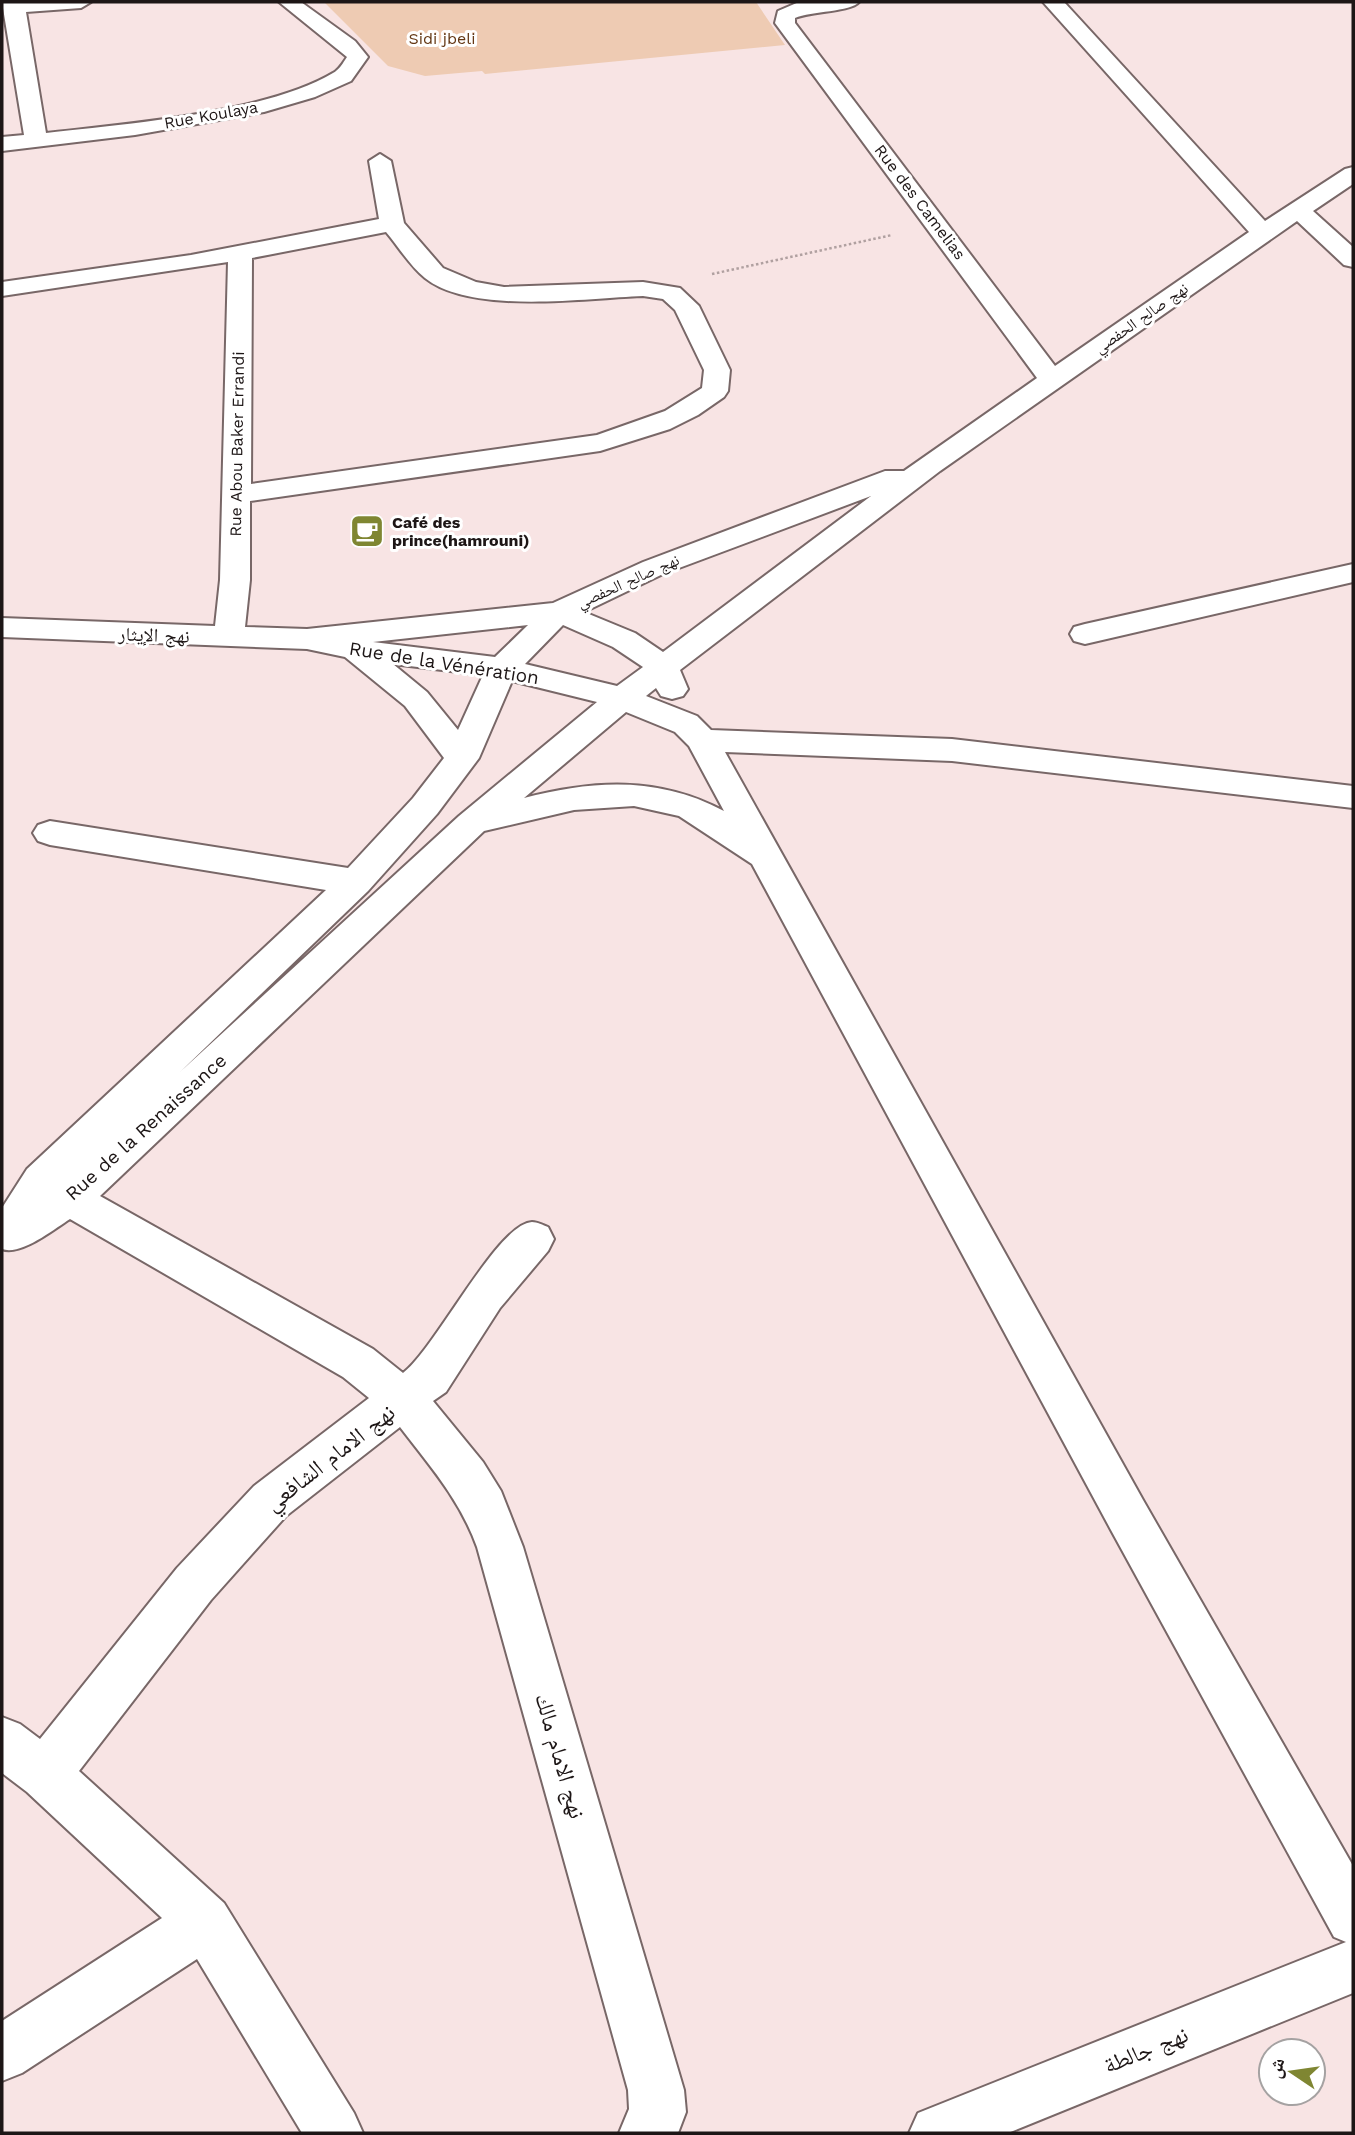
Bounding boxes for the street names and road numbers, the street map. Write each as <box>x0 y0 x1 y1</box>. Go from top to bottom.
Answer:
street label: Rue Koulaya <box>163 97 259 133</box>
street label: Rue des Camelias <box>870 141 970 263</box>
street label: نهج صالح الحفصي <box>1090 279 1193 360</box>
street label: Rue Abou Baker Errandi <box>226 351 248 537</box>
street label: نهج صالح الحفصي <box>574 550 683 615</box>
street label: نهج الإيثار <box>117 622 190 649</box>
street label: Rue de la Vénération <box>347 637 541 689</box>
street label: Rue de la Renaissance <box>61 1049 231 1205</box>
street label: نهج الامام الشافعي <box>260 1399 403 1521</box>
street label: نهج الامام مالك <box>527 1690 591 1822</box>
street label: نهج جالطة <box>1100 2021 1192 2080</box>

